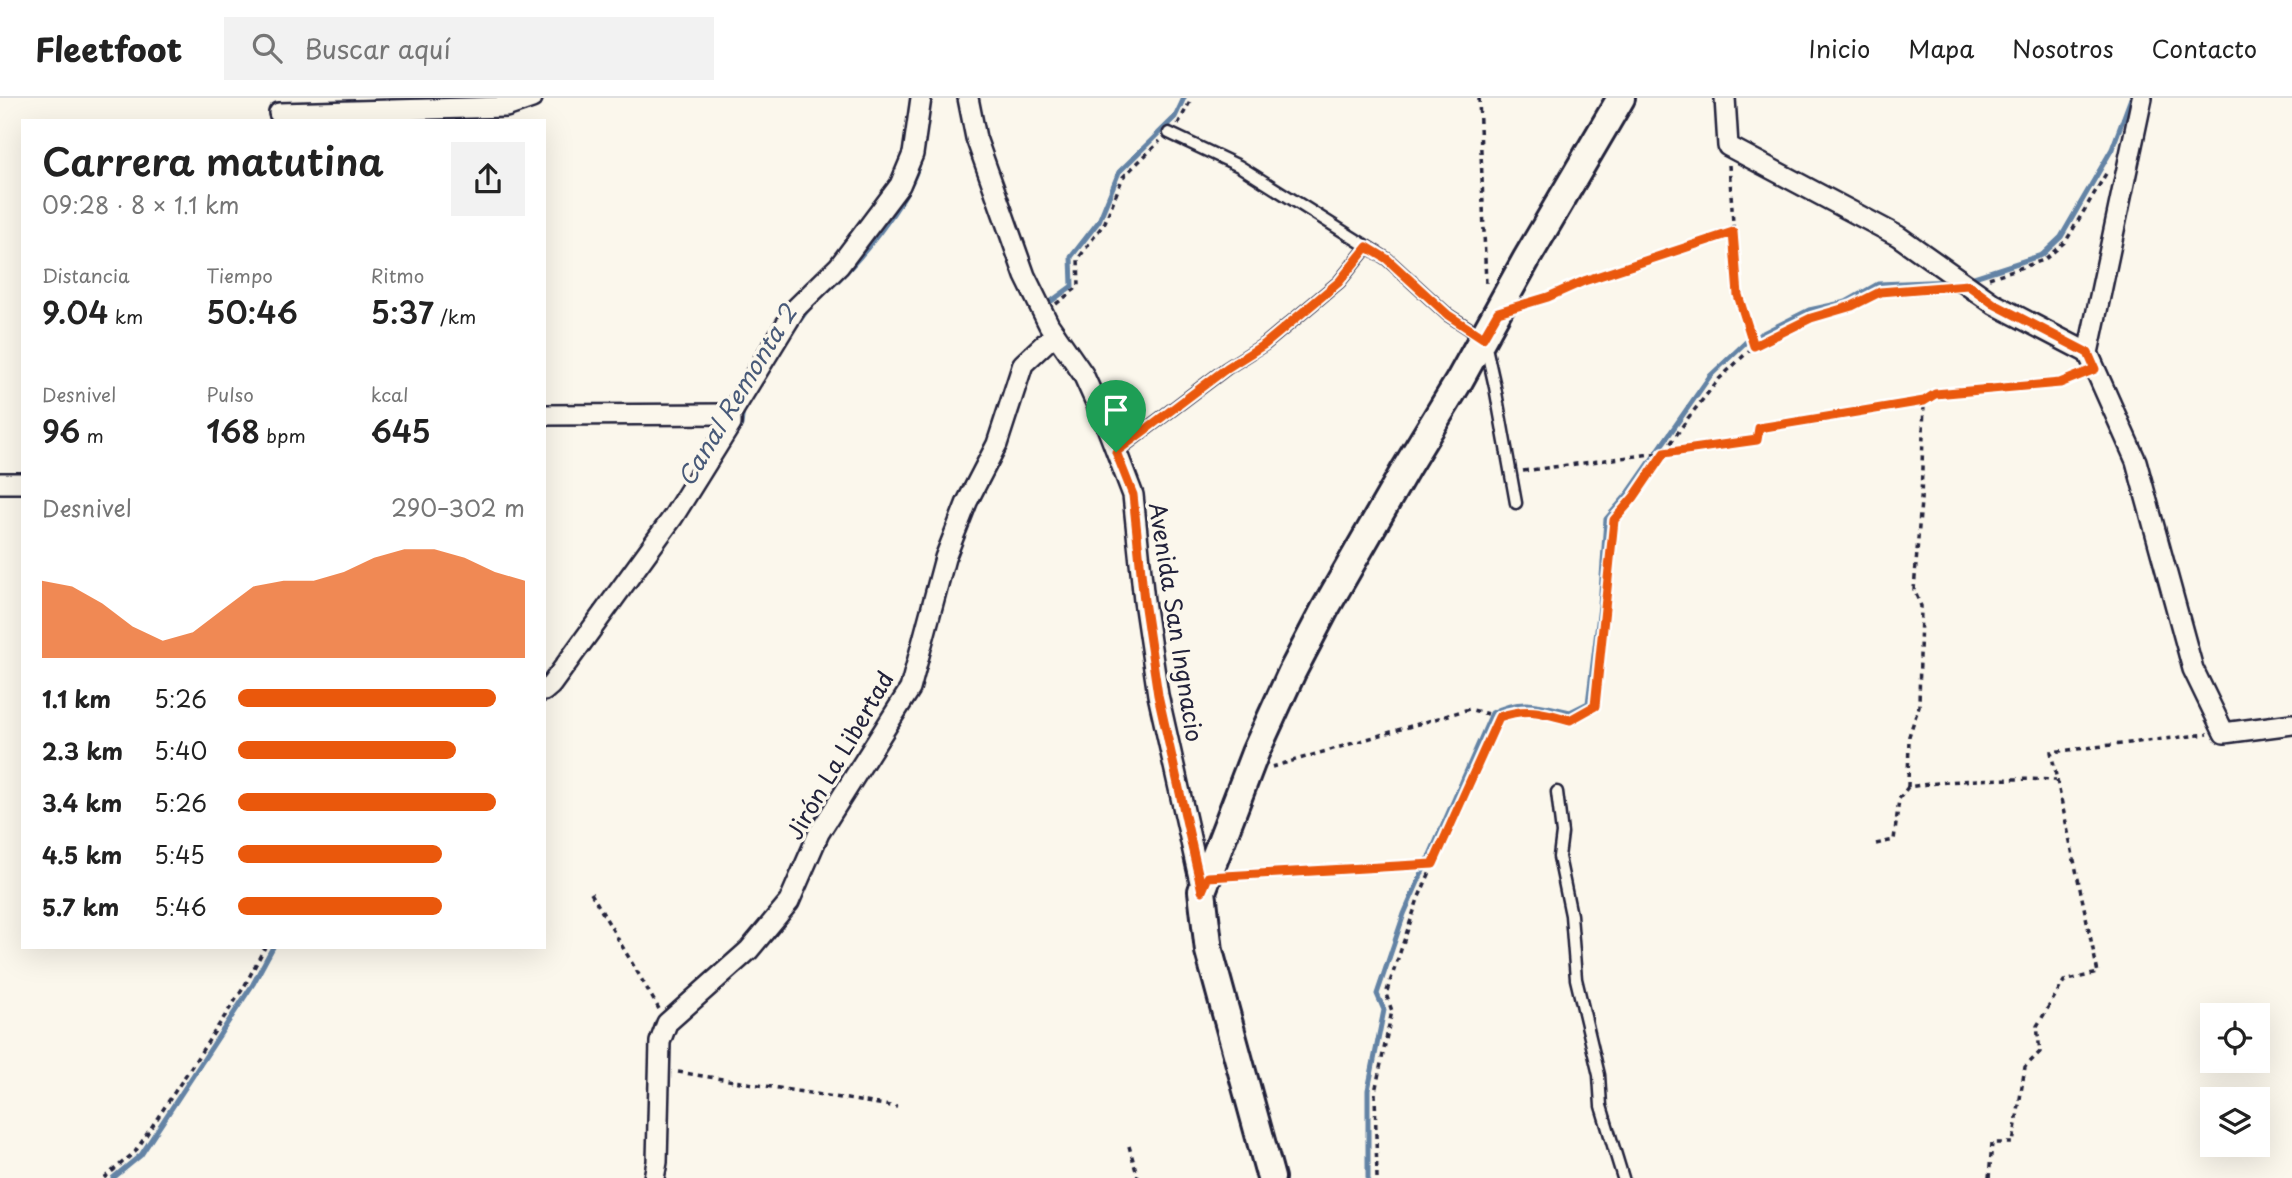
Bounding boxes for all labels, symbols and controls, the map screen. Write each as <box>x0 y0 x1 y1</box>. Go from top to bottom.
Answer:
search box <box>224 17 714 80</box>
text: Fleetfoot <box>35 23 182 73</box>
icon: search <box>248 29 286 67</box>
text: Buscar aquí <box>304 29 451 68</box>
text: Inicio <box>1809 30 1870 66</box>
text: Mapa <box>1908 30 1974 66</box>
text: Nosotros <box>2012 30 2114 66</box>
text: Contacto <box>2152 30 2257 66</box>
text: Carrera matutina <box>42 132 384 189</box>
button: share <box>451 142 525 216</box>
text: 09:28 · 8 × 1.1 km <box>42 187 240 222</box>
text: Distancia <box>42 261 130 289</box>
text: Tiempo <box>206 261 273 289</box>
text: Ritmo <box>371 261 424 289</box>
text: 9.04 <box>42 289 109 334</box>
text: 50:46 <box>206 289 298 334</box>
text: 5:37 <box>371 289 434 334</box>
water label: Canal Remonta 2 <box>667 297 805 493</box>
text: km <box>109 302 143 330</box>
text: /km <box>434 302 476 330</box>
text: Desnivel <box>42 380 116 408</box>
text: Pulso <box>206 380 254 408</box>
text: kcal <box>371 380 409 408</box>
pin <box>1086 380 1146 452</box>
icon: arrive <box>1097 391 1135 429</box>
text: 96 <box>42 408 80 453</box>
text: 168 <box>206 408 260 453</box>
text: 645 <box>371 408 431 453</box>
text: m <box>80 421 104 449</box>
text: bpm <box>260 421 306 449</box>
text: Desnivel <box>42 490 132 525</box>
text: 290–302 m <box>391 490 525 525</box>
street label: Avenida San Ingnacio <box>1141 500 1213 744</box>
street label: Jirón La Libertad <box>776 664 902 846</box>
text: 1.1 km <box>42 681 111 716</box>
text: 5:26 <box>154 681 207 716</box>
text: 2.3 km <box>42 733 123 768</box>
text: 5:40 <box>154 733 207 768</box>
text: 3.4 km <box>42 785 122 820</box>
text: 5:26 <box>154 785 207 820</box>
text: 4.5 km <box>42 837 122 872</box>
text: 5:45 <box>154 837 205 872</box>
text: 5.7 km <box>42 889 119 924</box>
text: 5:46 <box>154 889 207 924</box>
map controls <box>2200 1003 2270 1157</box>
button: locate <box>2200 1003 2270 1073</box>
button: layers <box>2200 1087 2270 1157</box>

